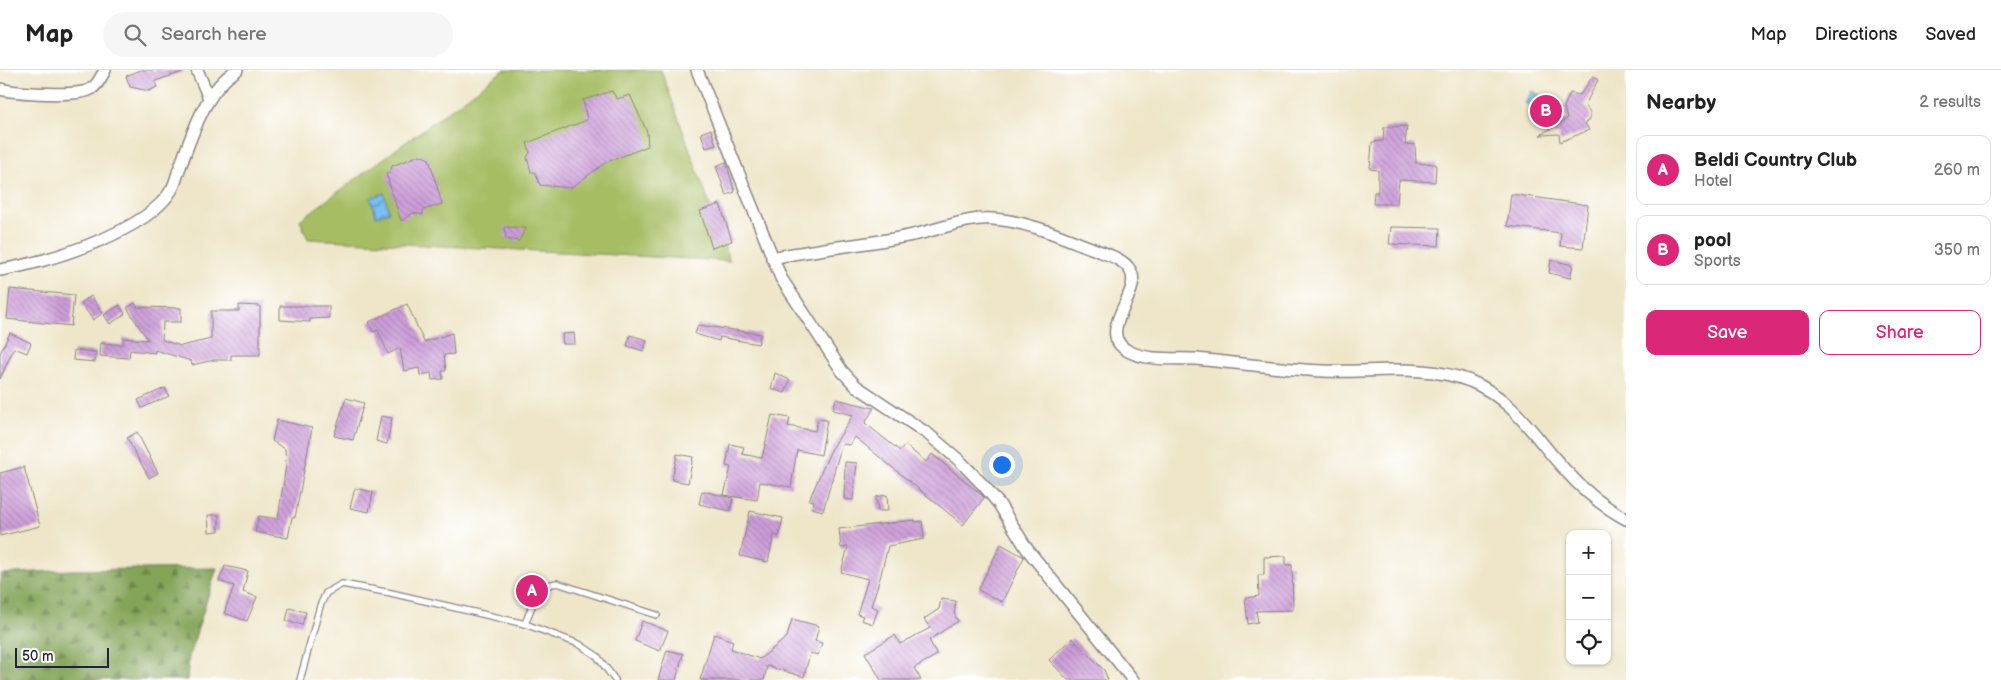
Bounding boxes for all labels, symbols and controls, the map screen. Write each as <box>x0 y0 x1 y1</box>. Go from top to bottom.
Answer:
search box <box>103 12 453 57</box>
text: Map <box>25 20 73 49</box>
icon: search <box>121 21 149 49</box>
text: Search here <box>161 23 267 46</box>
text: Map <box>1751 24 1787 45</box>
text: Directions <box>1815 24 1897 45</box>
text: Saved <box>1925 24 1976 45</box>
text: Nearby <box>1646 90 1716 115</box>
pin: B <box>1530 92 1562 130</box>
text: 2 results <box>1919 93 1981 112</box>
text: Beldi Country Club <box>1694 149 1857 172</box>
text: A <box>1658 161 1668 180</box>
text: 260 m <box>1934 161 1980 180</box>
text: Hotel <box>1694 172 1732 191</box>
text: pool <box>1694 229 1731 252</box>
text: B <box>1657 241 1669 260</box>
text: 350 m <box>1934 241 1980 260</box>
text: Sports <box>1694 252 1741 271</box>
button: Save <box>1646 310 1809 355</box>
button: Share <box>1819 310 1981 355</box>
your location <box>989 452 1015 478</box>
map controls <box>1566 530 1611 665</box>
button: + <box>1566 530 1611 575</box>
pin: A <box>516 572 548 610</box>
button: − <box>1566 575 1611 620</box>
button: locate <box>1566 620 1611 665</box>
scale bar <box>15 645 109 668</box>
text: 50 m <box>22 648 54 665</box>

